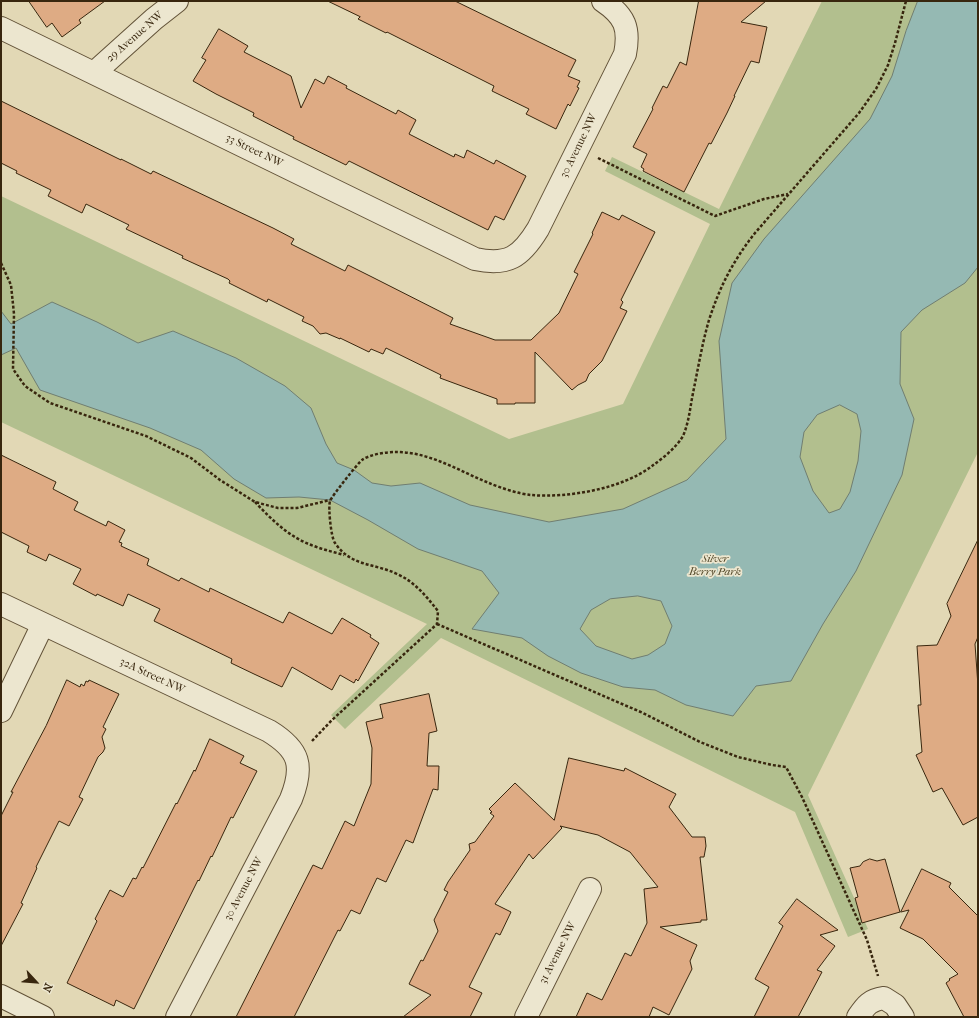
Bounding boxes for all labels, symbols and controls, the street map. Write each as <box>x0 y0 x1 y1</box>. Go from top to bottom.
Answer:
street label: 29 Avenue NW <box>104 9 166 65</box>
street label: 30 Avenue NW <box>558 112 600 180</box>
street label: 33 Street NW <box>223 131 285 171</box>
park label: Silver Berry Park <box>689 552 741 578</box>
street label: 32A Street NW <box>117 655 187 697</box>
street label: 30 Avenue NW <box>222 855 266 923</box>
street label: 31 Avenue NW <box>537 920 579 986</box>
north arrow <box>16 962 56 1002</box>
text: N <box>40 981 55 994</box>

